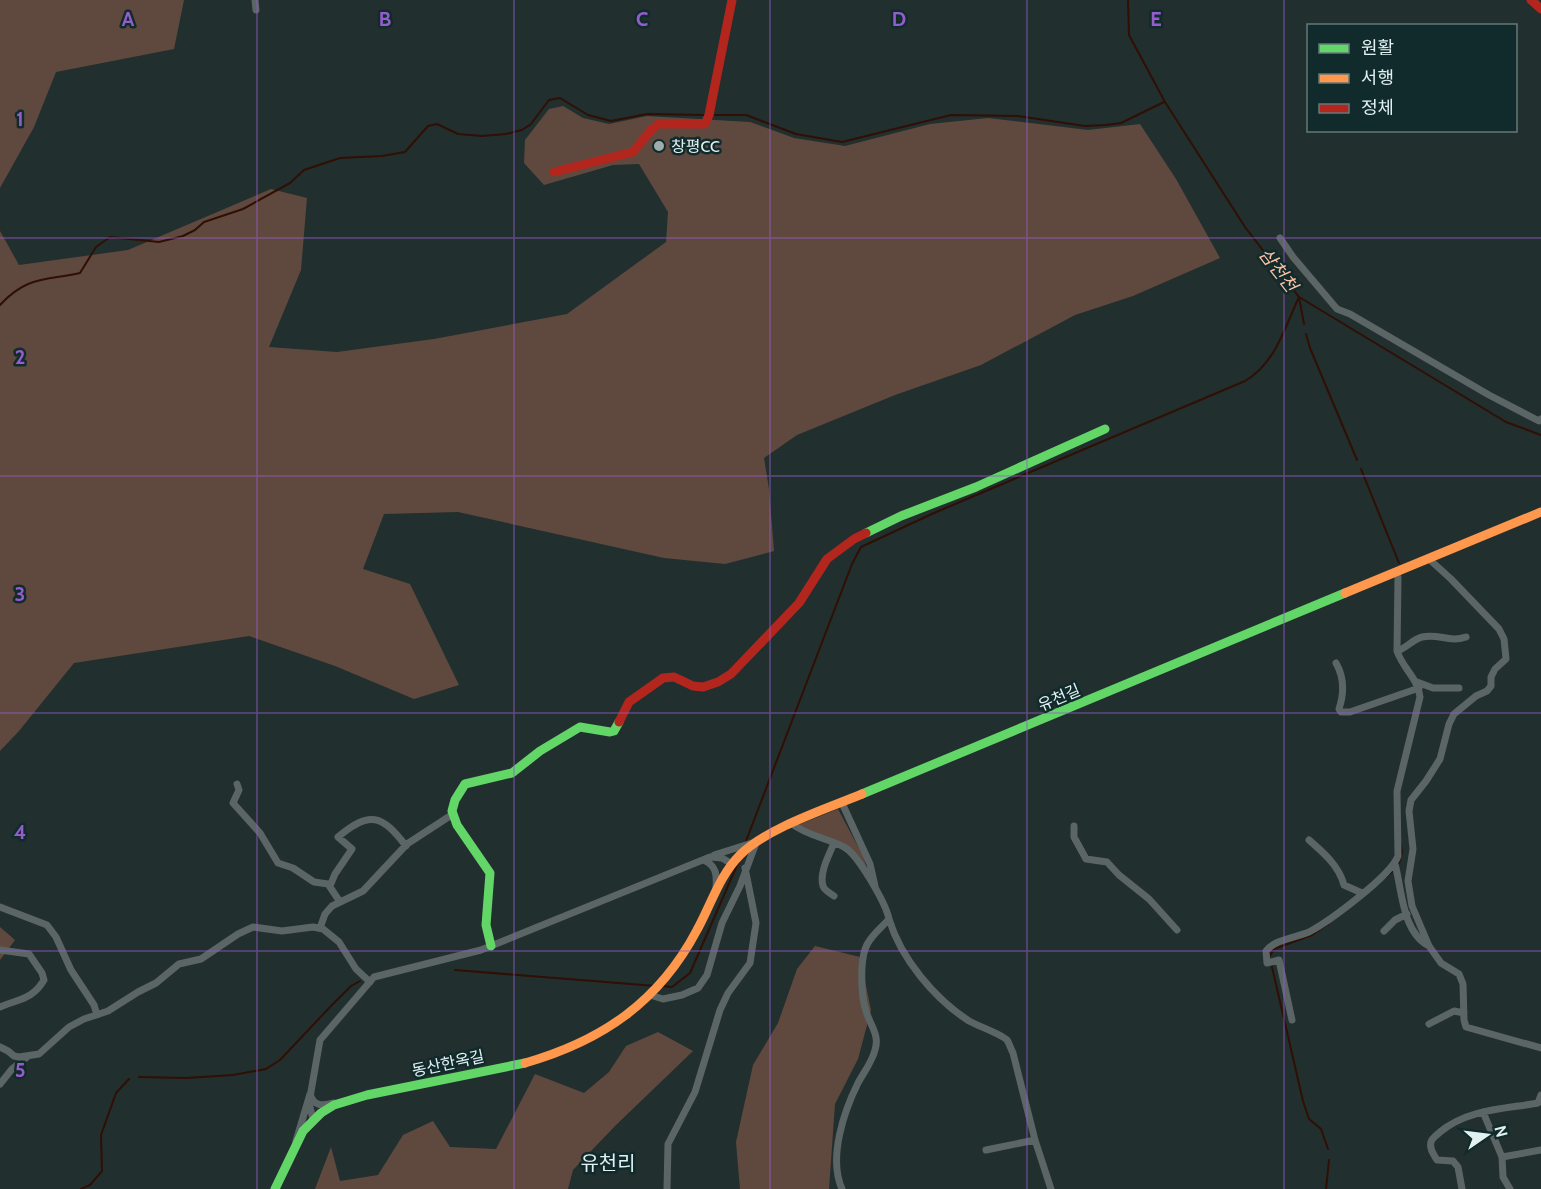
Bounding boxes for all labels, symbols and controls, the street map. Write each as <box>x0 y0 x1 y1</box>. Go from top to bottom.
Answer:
text: A <box>122 7 135 31</box>
text: B <box>379 7 391 31</box>
text: C <box>636 7 648 31</box>
text: D <box>892 7 906 31</box>
text: E <box>1150 7 1162 31</box>
legend <box>1307 24 1517 132</box>
text: 원활 <box>1361 37 1394 59</box>
text: 서행 <box>1361 67 1394 89</box>
text: 정체 <box>1361 97 1394 119</box>
text: 1 <box>16 107 24 131</box>
place label: 창평CC <box>671 137 720 156</box>
marker: 창평CC <box>652 139 666 153</box>
water label: 삼천천 <box>1254 244 1303 298</box>
text: 2 <box>15 345 25 369</box>
text: 3 <box>15 582 25 606</box>
street label: 유천길 <box>1035 680 1083 715</box>
text: 4 <box>14 820 26 844</box>
street label: 동산한옥길 <box>410 1047 486 1080</box>
text: 5 <box>15 1058 25 1082</box>
north arrow <box>1457 1105 1517 1165</box>
text: N <box>1490 1124 1512 1139</box>
district label: 유천리 <box>580 1151 636 1175</box>

